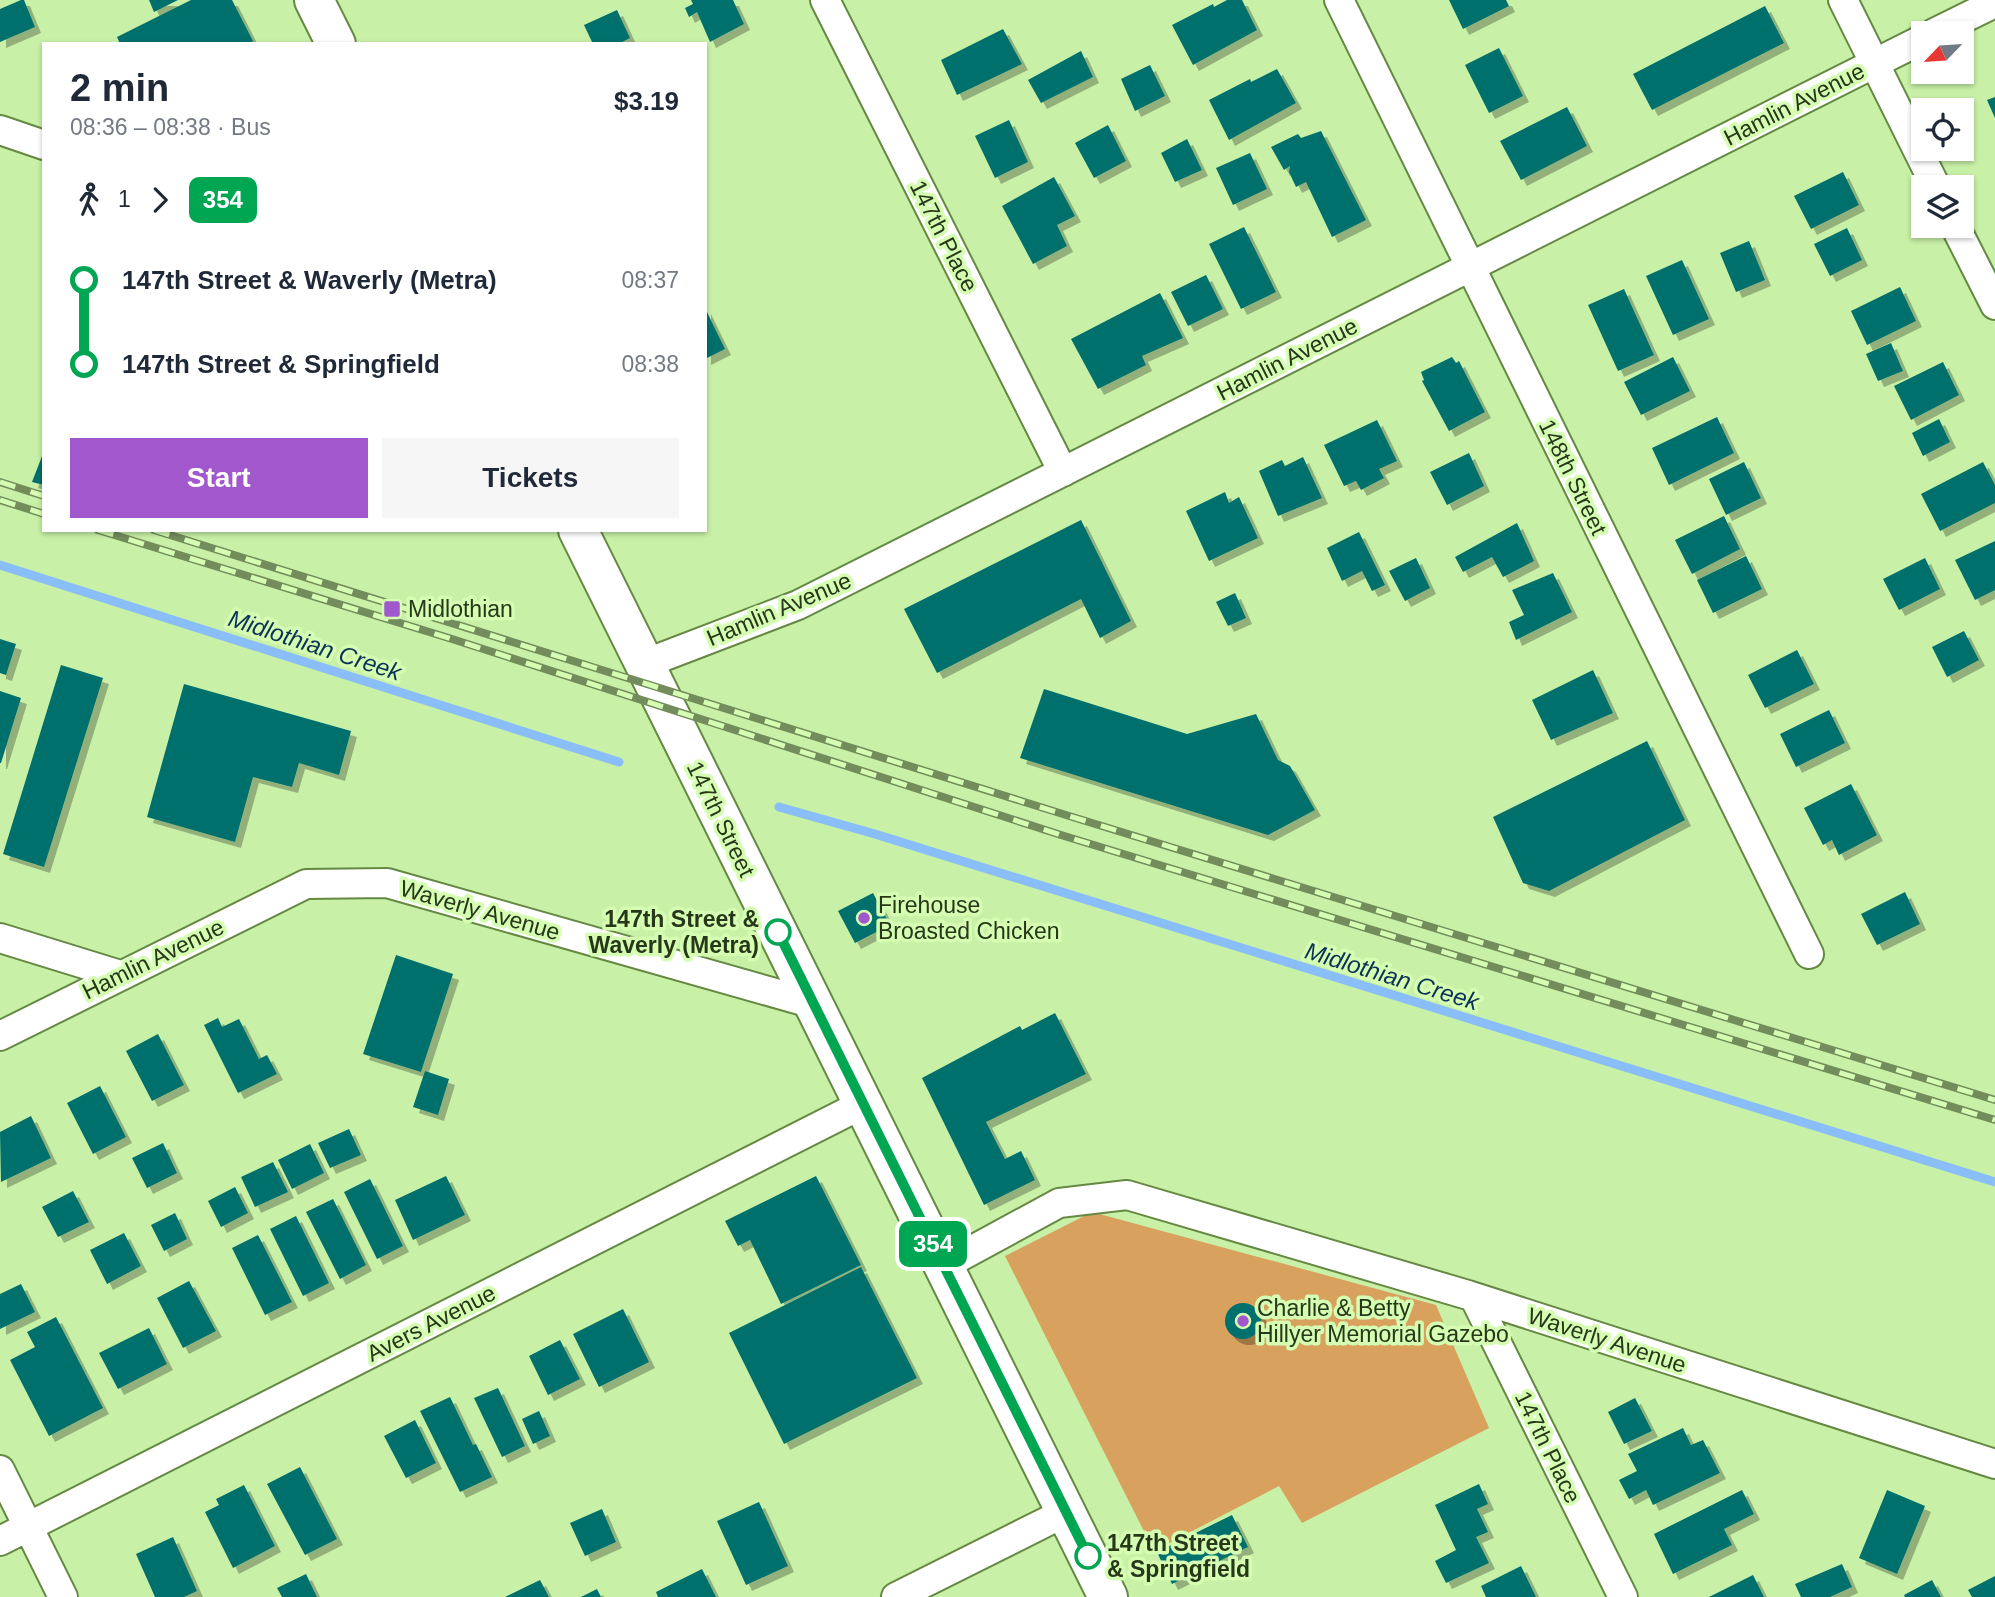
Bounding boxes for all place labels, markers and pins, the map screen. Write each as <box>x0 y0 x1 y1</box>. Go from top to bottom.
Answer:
place label: Midlothian <box>408 596 513 622</box>
marker: Midlothian <box>382 599 402 619</box>
place label: Firehouse Broasted Chicken <box>878 892 1060 944</box>
place label: 147th Street & Waverly (Metra) <box>589 906 759 958</box>
marker: Firehouse Broasted Chicken <box>856 910 872 926</box>
marker: 147th Street & Waverly (Metra) <box>765 919 791 945</box>
place label: Charlie & Betty Hillyer Memorial Gazebo <box>1257 1295 1509 1347</box>
marker: Charlie & Betty Hillyer Memorial Gazebo <box>1235 1313 1251 1329</box>
place label: 147th Street & Springfield <box>1107 1530 1250 1582</box>
marker: 147th Street & Springfield <box>1075 1543 1101 1569</box>

